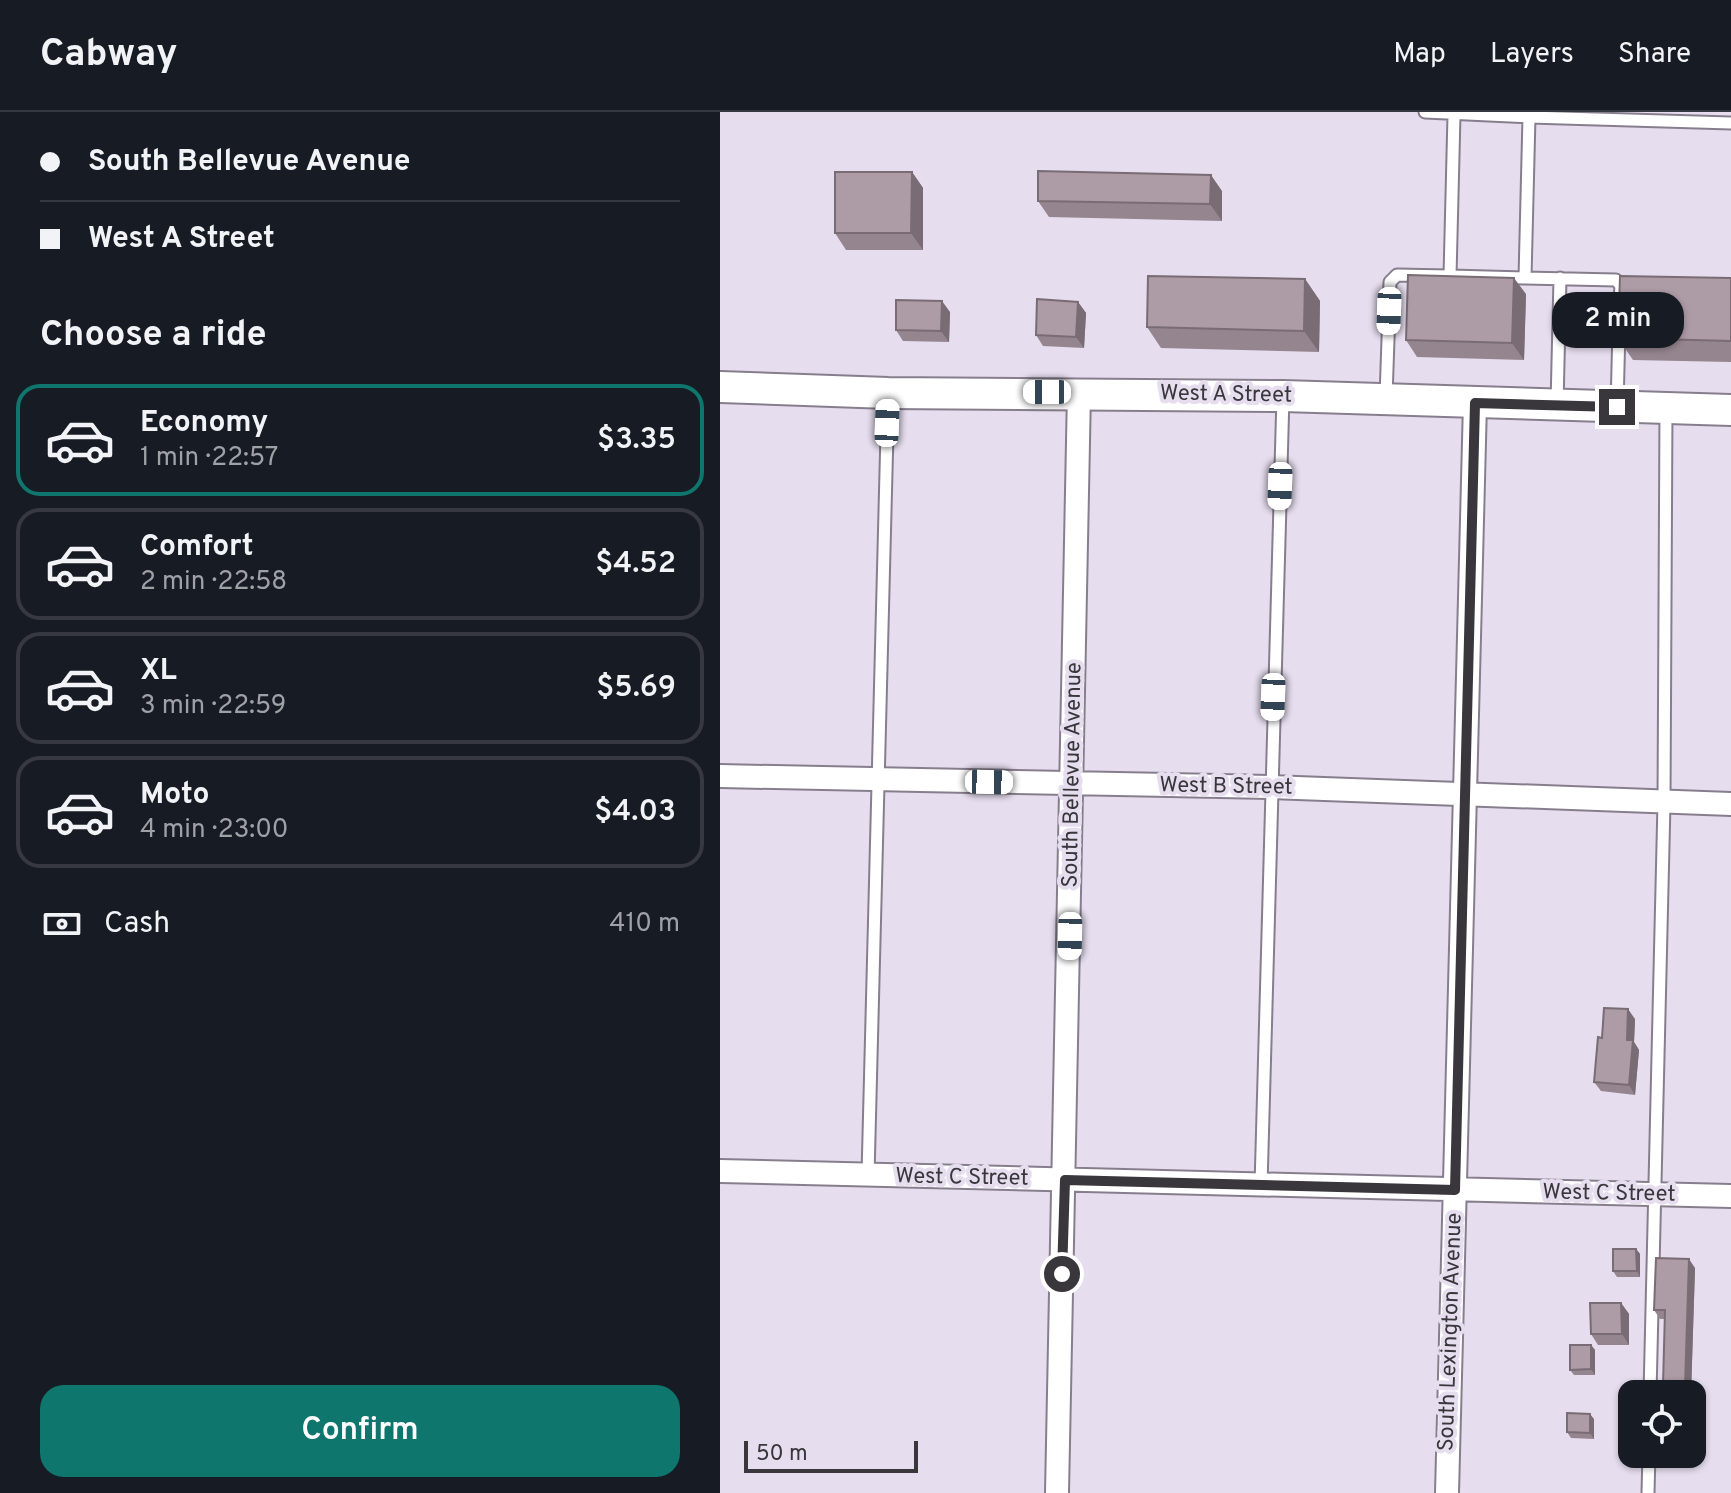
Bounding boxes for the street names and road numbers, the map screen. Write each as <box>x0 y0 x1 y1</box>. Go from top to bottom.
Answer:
street label: West A Street <box>1160 380 1292 410</box>
street label: South Bellevue Avenue <box>1058 662 1088 888</box>
street label: West B Street <box>1159 772 1293 802</box>
street label: West C Street <box>895 1163 1029 1193</box>
street label: West C Street <box>1542 1179 1676 1209</box>
street label: South Lexington Avenue <box>1433 1212 1469 1452</box>

